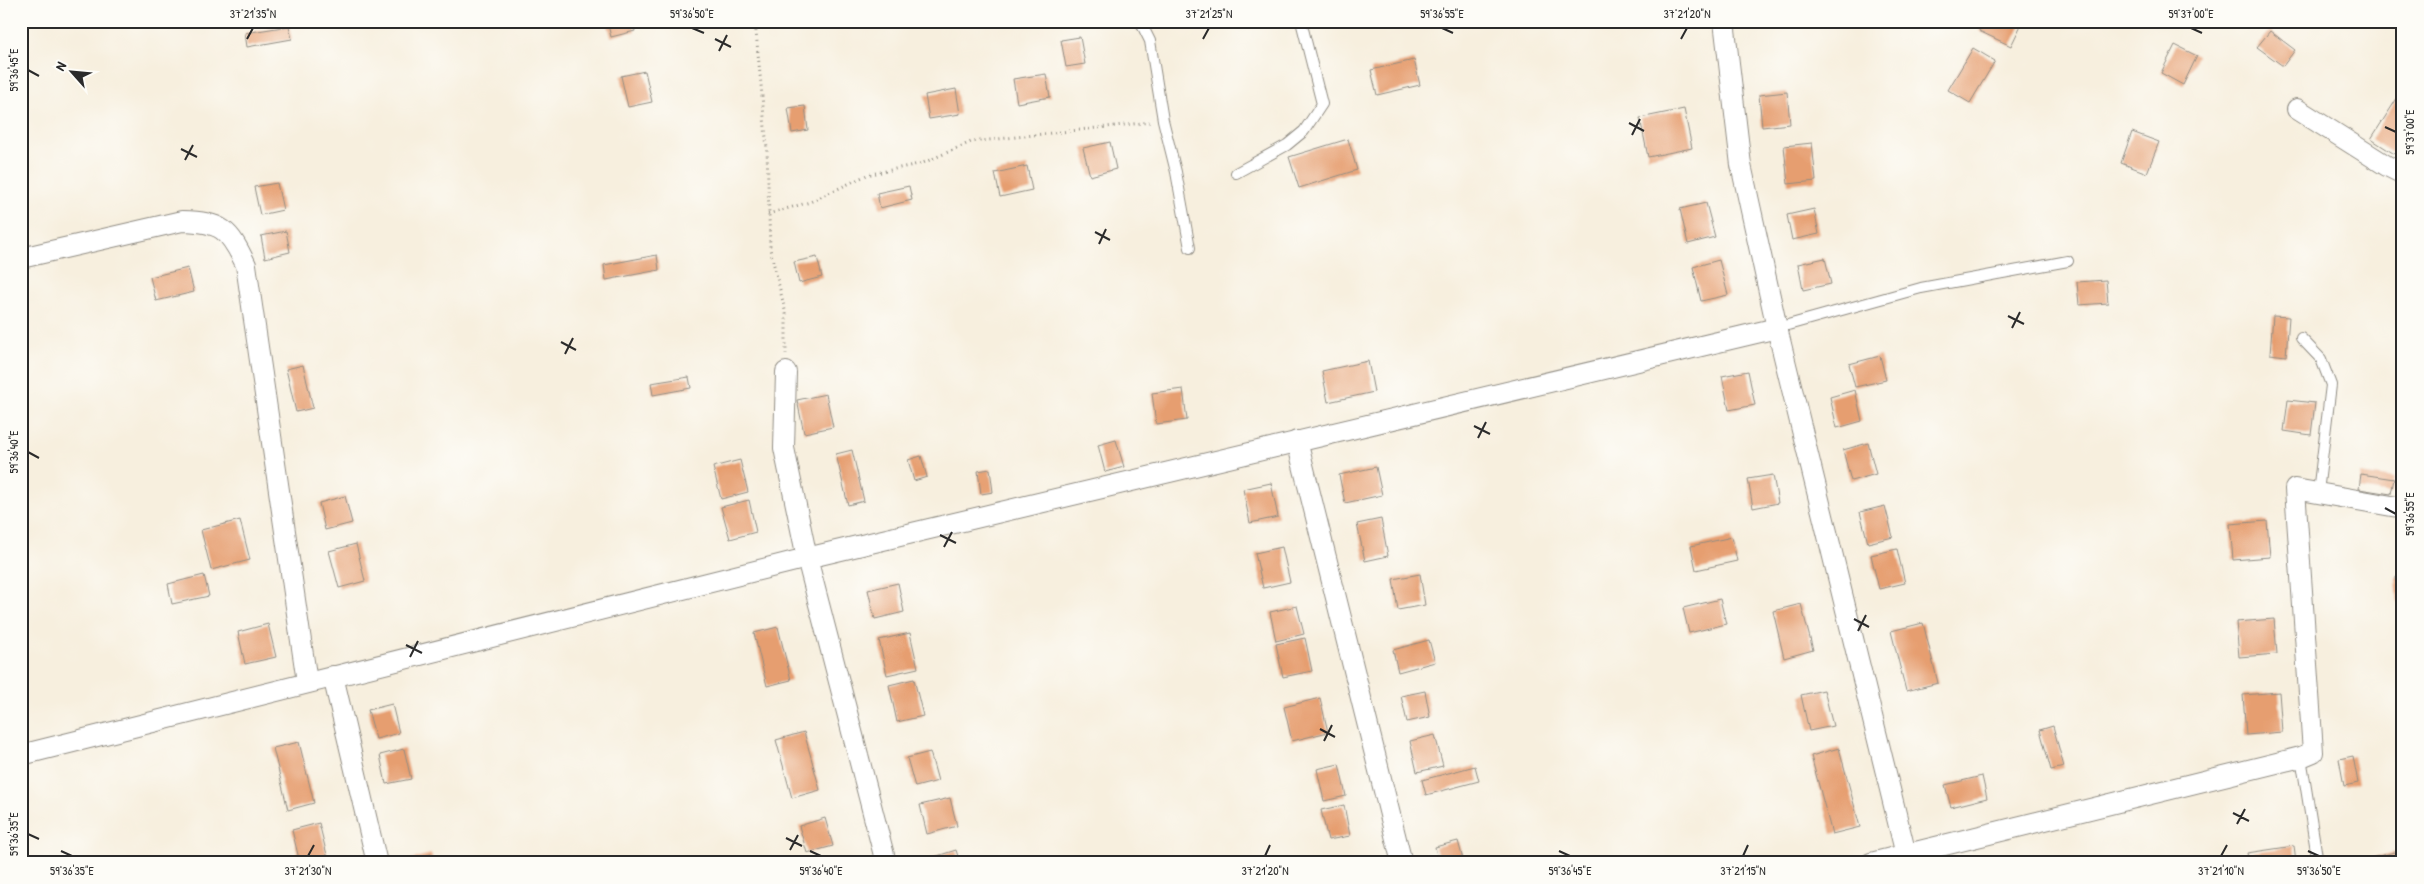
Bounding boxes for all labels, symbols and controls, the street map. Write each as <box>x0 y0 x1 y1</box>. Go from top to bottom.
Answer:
text: 37°21'35"N <box>230 5 276 22</box>
text: 59°36'50"E <box>670 5 715 22</box>
text: 37°21'25"N <box>1186 5 1232 22</box>
text: 59°36'55"E <box>1420 5 1464 22</box>
text: 37°21'20"N <box>1663 5 1711 22</box>
text: 59°37'00"E <box>2168 5 2214 22</box>
text: 59°36'45"E <box>5 48 22 91</box>
north arrow <box>48 48 98 98</box>
text: N <box>50 58 70 74</box>
text: 59°37'00"E <box>2401 109 2418 155</box>
text: 59°36'40"E <box>5 430 22 474</box>
text: 59°36'55"E <box>2401 492 2418 536</box>
text: 59°36'35"E <box>5 811 22 856</box>
text: 59°36'35"E <box>50 862 95 879</box>
text: 37°21'30"N <box>285 862 331 879</box>
text: 59°36'40"E <box>799 862 843 879</box>
text: 37°21'20"N <box>1241 862 1289 879</box>
text: 59°36'45"E <box>1549 862 1592 879</box>
text: 37°21'15"N <box>1720 862 1766 879</box>
text: 37°21'10"N <box>2198 862 2244 879</box>
text: 59°36'50"E <box>2297 862 2342 879</box>

